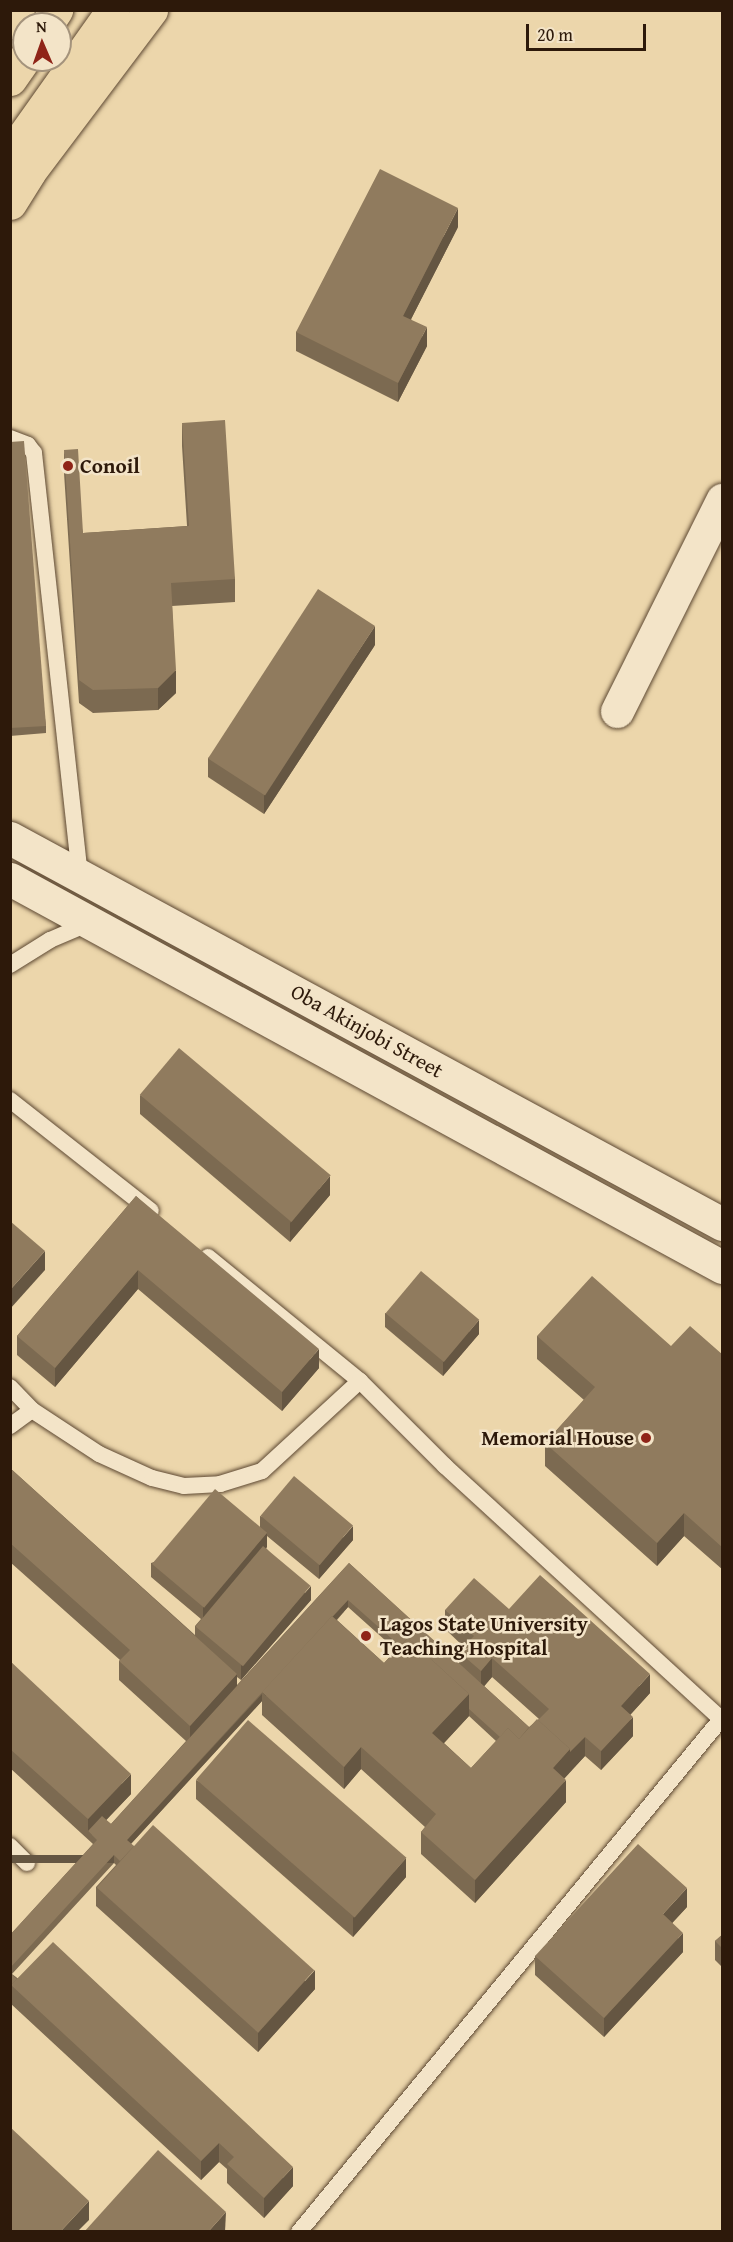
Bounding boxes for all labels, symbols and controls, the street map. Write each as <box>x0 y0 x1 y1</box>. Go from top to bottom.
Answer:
north arrow <box>12 12 72 72</box>
scale bar <box>529 12 649 50</box>
text: N <box>36 14 47 38</box>
text: 20 m <box>537 21 573 48</box>
place label: Conoil <box>80 453 140 479</box>
marker: Conoil <box>61 459 75 473</box>
street label: Oba Akinjobi Street <box>286 979 448 1083</box>
place label: Memorial House <box>481 1425 634 1451</box>
marker: Memorial House <box>639 1431 653 1445</box>
place label: Lagos State University Teaching Hospital <box>380 1611 588 1661</box>
marker: Lagos State University Teaching Hospital <box>357 1627 375 1645</box>

